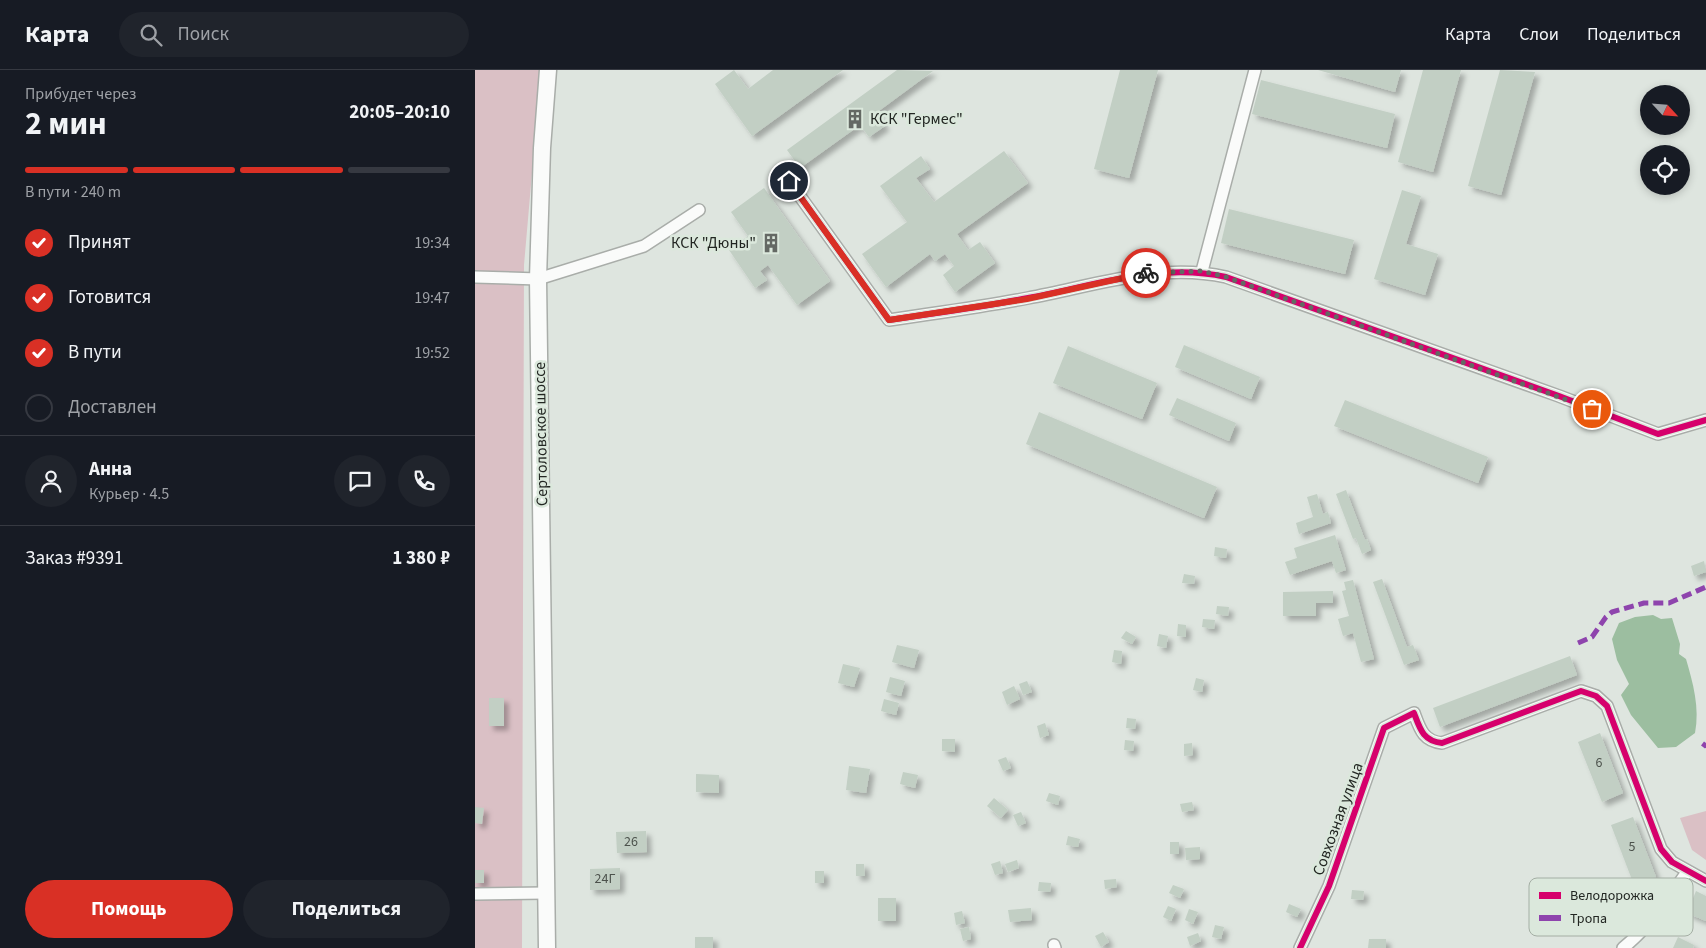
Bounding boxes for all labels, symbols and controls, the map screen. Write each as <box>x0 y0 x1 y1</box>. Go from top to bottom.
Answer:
search box <box>119 12 469 57</box>
text: Карта <box>25 17 89 52</box>
icon: search <box>137 21 165 49</box>
text: Поиск <box>177 21 229 48</box>
text: Карта <box>1445 22 1491 47</box>
text: Слои <box>1519 22 1559 47</box>
text: Поделиться <box>1587 22 1681 47</box>
text: Прибудет через <box>25 83 136 105</box>
north arrow <box>1640 85 1690 135</box>
map controls <box>1640 85 1690 195</box>
text: 20:05–20:10 <box>349 99 450 126</box>
text: 2 мин <box>25 101 107 147</box>
building icon: КСК "Гермес" <box>844 108 866 130</box>
place label: КСК "Гермес" <box>870 108 963 130</box>
button: locate <box>1640 145 1690 195</box>
pin <box>768 160 810 202</box>
icon: home <box>775 167 803 195</box>
text: В пути · 240 m <box>25 181 121 203</box>
icon: check <box>25 229 53 257</box>
text: Принят <box>68 229 131 256</box>
text: 19:34 <box>414 232 450 254</box>
place label: КСК "Дюны" <box>671 232 756 254</box>
building icon: КСК "Дюны" <box>760 232 782 254</box>
courier <box>1121 248 1171 298</box>
icon: bike <box>1132 259 1160 287</box>
icon: check <box>25 284 53 312</box>
text: Готовится <box>68 284 151 311</box>
text: 19:47 <box>414 287 450 309</box>
icon: check <box>25 339 53 367</box>
text: В пути <box>68 339 122 366</box>
text: 19:52 <box>414 342 450 364</box>
street label: Сертоловское шоссе <box>529 362 553 506</box>
pin <box>1571 388 1613 430</box>
text: Доставлен <box>68 394 157 421</box>
icon: bag <box>1578 395 1606 423</box>
button: person <box>25 455 77 507</box>
button: chat <box>334 455 386 507</box>
button: phone <box>398 455 450 507</box>
text: Анна <box>89 456 132 483</box>
text: Курьер · 4.5 <box>89 483 169 505</box>
text: Заказ #9391 <box>25 545 124 572</box>
text: 1 380 ₽ <box>392 545 450 572</box>
house number: 6 <box>1596 753 1603 773</box>
street label: Совхозная улица <box>1307 759 1369 879</box>
house number: 26 <box>624 832 638 852</box>
house number: 5 <box>1629 837 1636 857</box>
house number: 24Г <box>595 869 615 889</box>
legend <box>1529 878 1693 936</box>
button: Помощь <box>25 880 233 938</box>
button: Поделиться <box>243 880 450 938</box>
text: Велодорожка <box>1570 886 1654 906</box>
text: Тропа <box>1570 909 1607 929</box>

